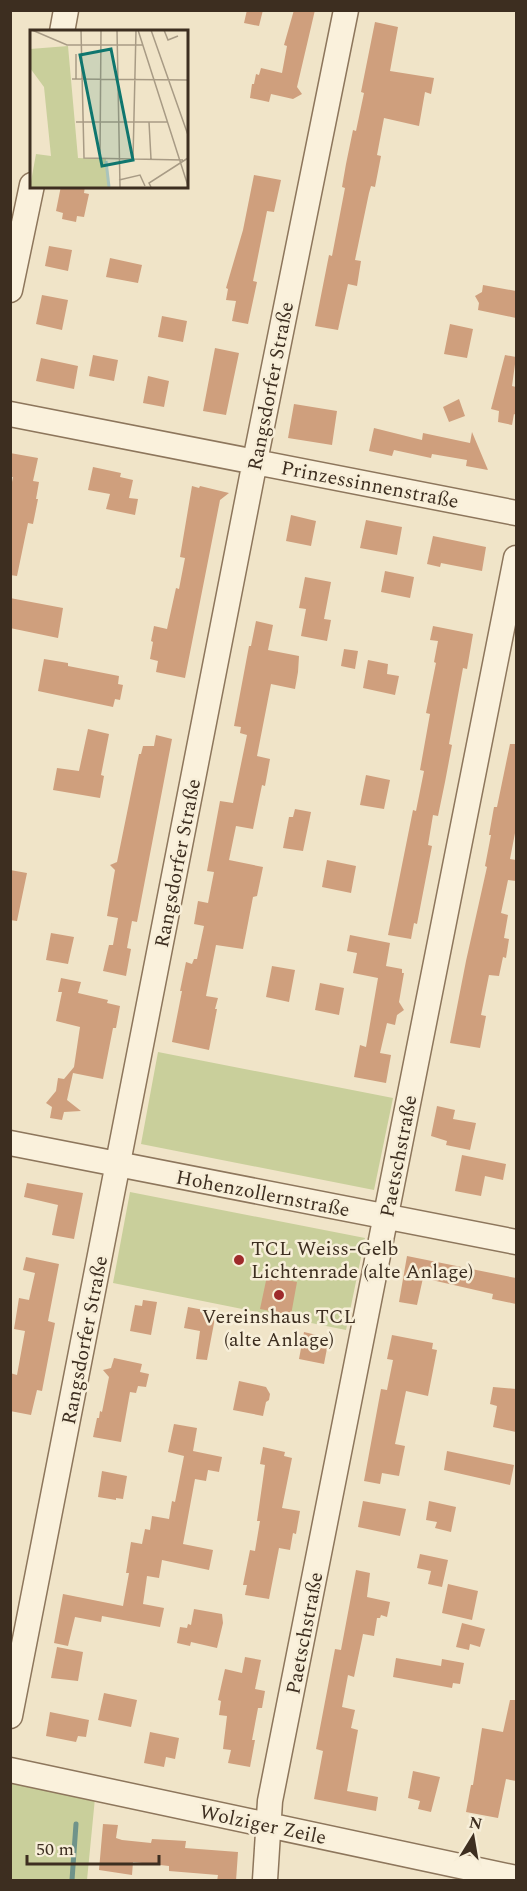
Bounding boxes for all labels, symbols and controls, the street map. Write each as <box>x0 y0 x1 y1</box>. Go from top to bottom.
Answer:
inset map <box>30 30 188 188</box>
street label: Rangsdorfer Straße <box>240 299 302 473</box>
street label: Prinzessinnenstraße <box>278 453 461 517</box>
street label: Rangsdorfer Straße <box>147 776 209 950</box>
street label: Paetschstraße <box>372 1092 426 1220</box>
street label: Hohenzollernstraße <box>173 1162 352 1226</box>
place label: TCL Weiss-Gelb Lichtenrade (alte Anlage) <box>251 1234 473 1287</box>
street label: Rangsdorfer Straße <box>54 1253 116 1427</box>
marker: TCL Weiss-Gelb Lichtenrade (alte Anlage) <box>232 1253 246 1267</box>
marker: Vereinshaus TCL (alte Anlage) <box>272 1288 286 1302</box>
place label: Vereinshaus TCL (alte Anlage) <box>202 1302 356 1355</box>
street label: Paetschstraße <box>278 1569 332 1697</box>
street label: Wolziger Zeile <box>196 1797 329 1853</box>
north arrow <box>443 1807 503 1867</box>
text: N <box>467 1810 484 1836</box>
scale bar <box>27 1828 159 1866</box>
text: 50 m <box>36 1836 74 1863</box>

